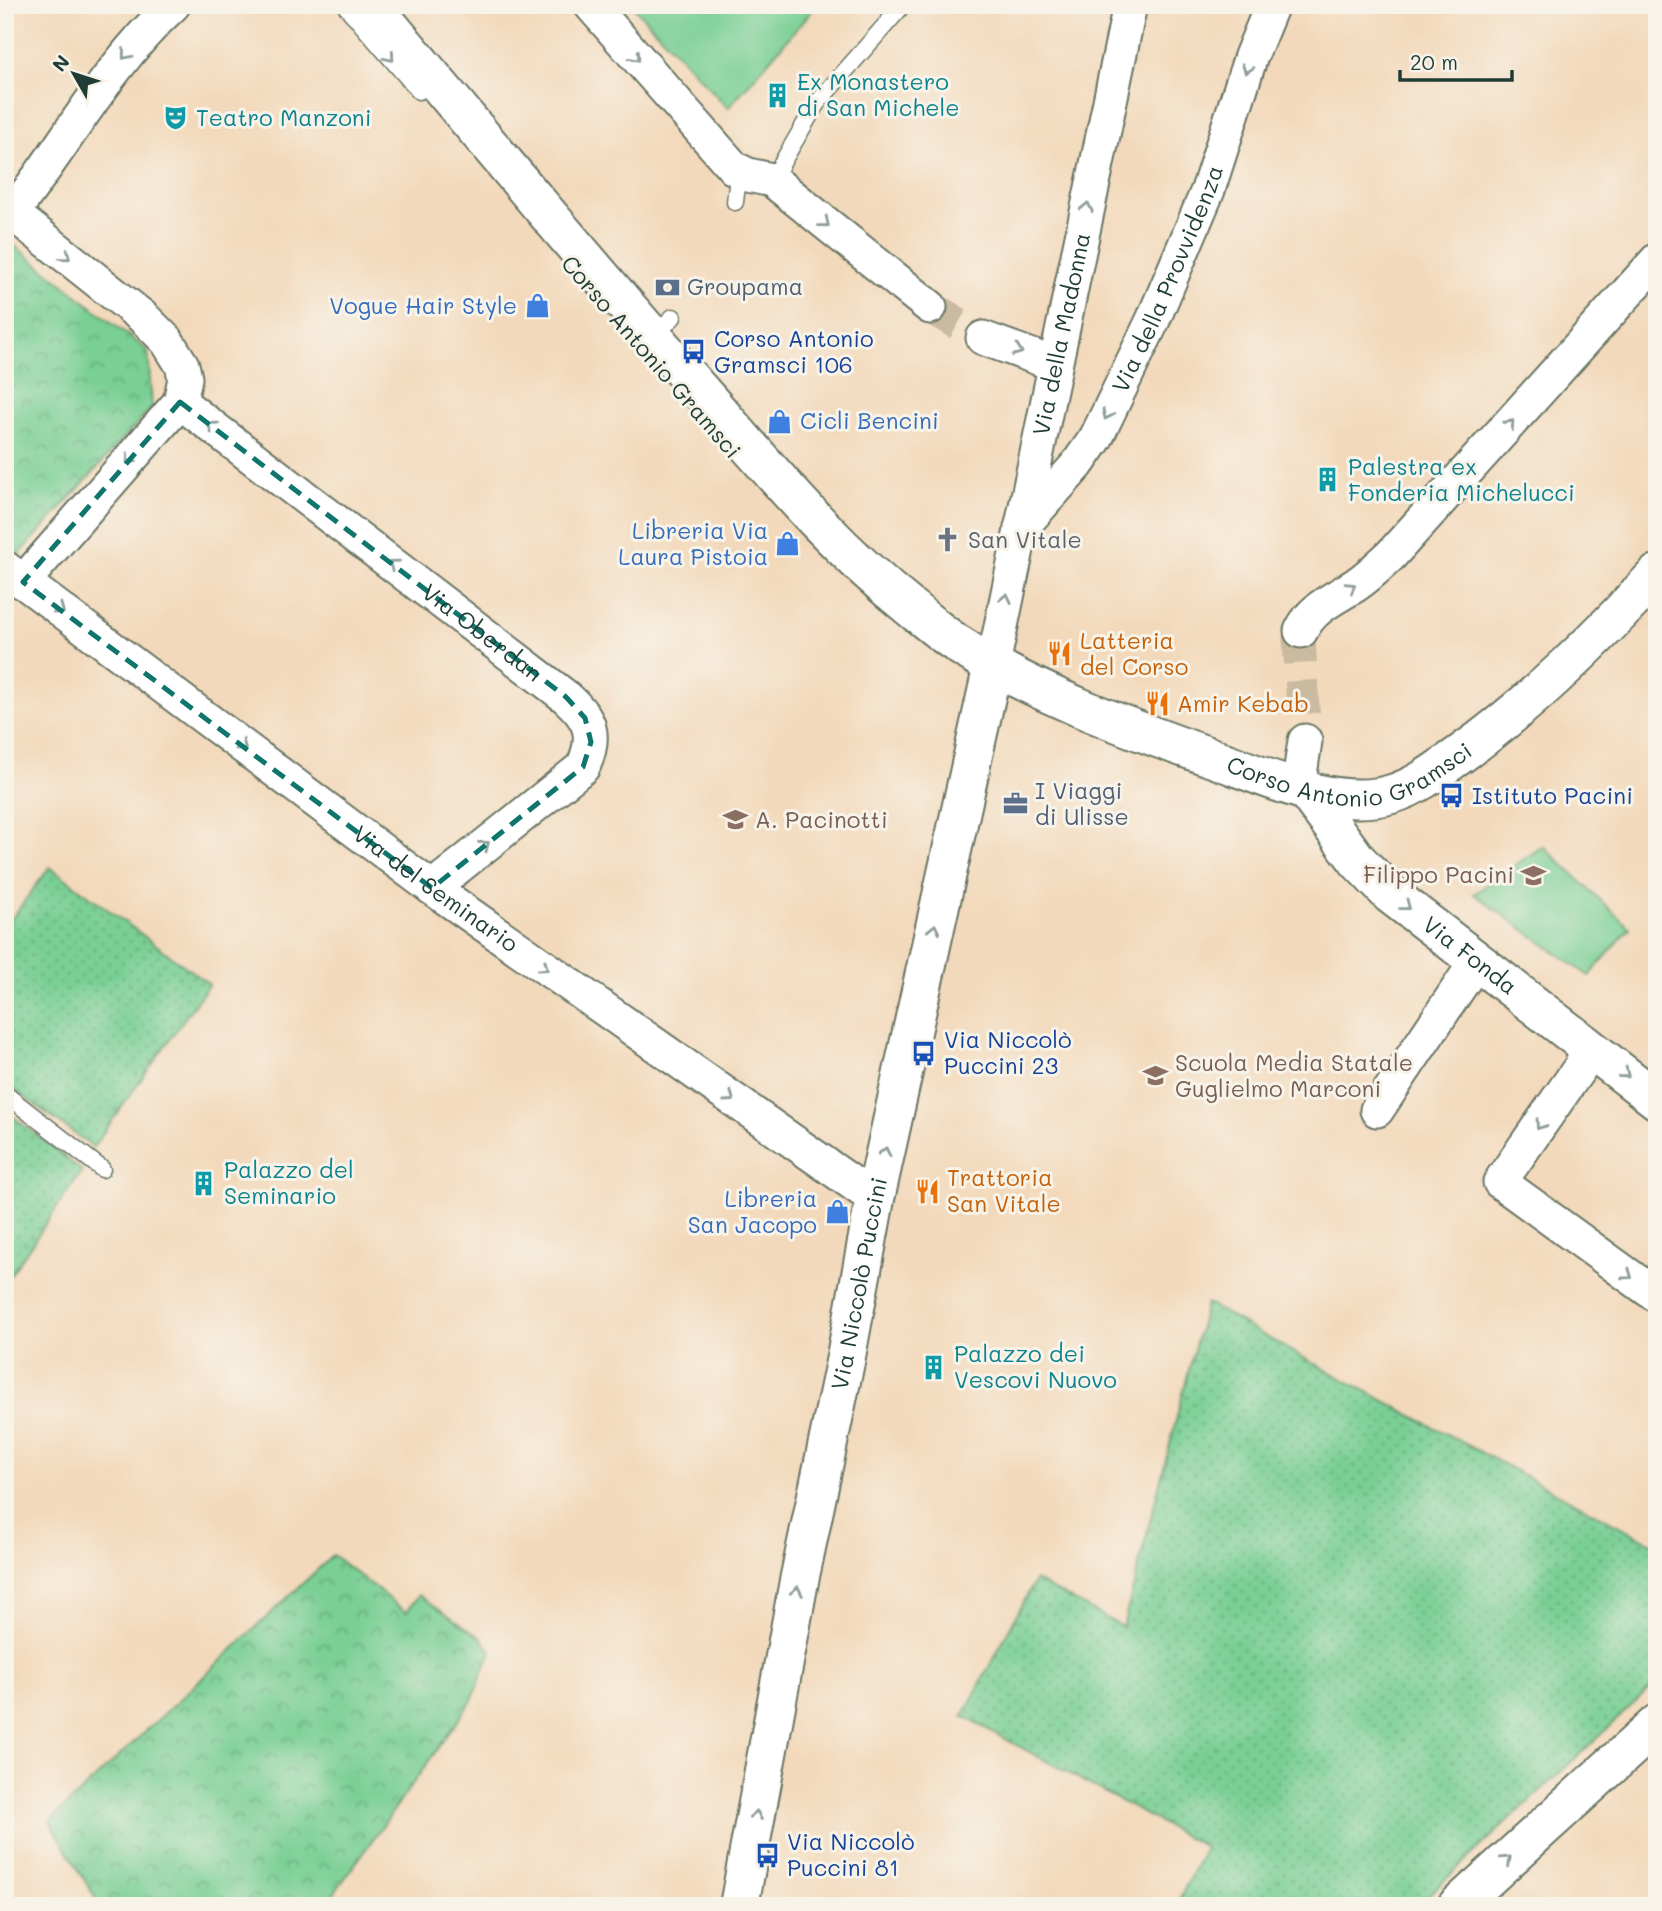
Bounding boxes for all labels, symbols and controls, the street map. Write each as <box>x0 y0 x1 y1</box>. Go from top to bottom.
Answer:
north arrow <box>38 38 108 108</box>
scale bar <box>1400 38 1512 82</box>
one-way arrow <box>122 46 134 59</box>
one-way arrow <box>628 48 640 61</box>
text: 20 m <box>1410 48 1458 75</box>
one-way arrow <box>381 49 394 62</box>
text: N <box>46 50 75 76</box>
one-way arrow <box>1240 62 1255 74</box>
place label: Ex Monastero di San Michele <box>797 66 959 122</box>
building icon: Ex Monastero di San Michele <box>763 81 791 109</box>
place label: Teatro Manzoni <box>196 102 372 132</box>
theatre icon: Teatro Manzoni <box>162 104 190 132</box>
street label: Via della Provvidenza <box>1104 161 1229 397</box>
one-way arrow <box>1079 201 1094 213</box>
one-way arrow <box>817 215 830 227</box>
street label: Via della Madonna <box>1025 230 1096 438</box>
one-way arrow <box>58 247 70 260</box>
street label: Corso Antonio Gramsci <box>555 248 748 464</box>
place label: Groupama <box>687 271 803 301</box>
bank icon: Groupama <box>653 273 681 301</box>
place label: Vogue Hair Style <box>329 290 517 320</box>
shop icon: Vogue Hair Style <box>523 292 551 320</box>
place label: Corso Antonio Gramsci 106 <box>714 323 874 379</box>
bus stop icon: Corso Antonio Gramsci 106 <box>680 338 708 366</box>
one-way arrow <box>1012 343 1024 357</box>
place label: Cicli Bencini <box>800 405 939 435</box>
shop icon: Cicli Bencini <box>766 407 794 435</box>
one-way arrow <box>1101 408 1115 420</box>
one-way arrow <box>1501 419 1514 432</box>
one-way arrow <box>207 422 220 435</box>
place label: Palestra ex Fonderia Michelucci <box>1348 451 1575 507</box>
one-way arrow <box>125 452 138 465</box>
building icon: Palestra ex Fonderia Michelucci <box>1314 466 1342 494</box>
place label: Libreria Via Laura Pistoia <box>618 515 768 571</box>
place label: San Vitale <box>968 524 1082 554</box>
church icon: San Vitale <box>934 526 962 554</box>
shop icon: Libreria Via Laura Pistoia <box>774 530 802 558</box>
one-way arrow <box>388 560 401 573</box>
street label: Via Oberdan <box>416 576 549 688</box>
one-way arrow <box>1344 582 1357 595</box>
one-way arrow <box>998 592 1013 604</box>
one-way arrow <box>52 601 64 614</box>
place label: Latteria del Corso <box>1080 625 1188 681</box>
restaurant icon: Latteria del Corso <box>1046 640 1074 668</box>
place label: Amir Kebab <box>1177 688 1309 718</box>
restaurant icon: Amir Kebab <box>1143 690 1171 718</box>
street label: Corso Antonio Gramsci <box>1223 735 1477 813</box>
one-way arrow <box>234 738 247 750</box>
place label: I Viaggi di Ulisse <box>1035 775 1129 831</box>
place label: Istituto Pacini <box>1472 780 1633 810</box>
bus stop icon: Istituto Pacini <box>1438 782 1466 810</box>
office icon: I Viaggi di Ulisse <box>1001 790 1029 818</box>
place label: A. Pacinotti <box>755 804 888 834</box>
school or university icon: A. Pacinotti <box>721 806 749 834</box>
street label: Via del Seminario <box>347 818 525 958</box>
one-way arrow <box>478 841 490 854</box>
place label: Filippo Pacini <box>1363 859 1514 889</box>
school or university icon: Filippo Pacini <box>1520 861 1548 889</box>
one-way arrow <box>1398 898 1410 911</box>
street label: Via Fonda <box>1417 909 1524 1001</box>
one-way arrow <box>926 923 941 935</box>
one-way arrow <box>536 959 549 971</box>
place label: Via Niccolò Puccini 23 <box>944 1024 1072 1080</box>
bus stop icon: Via Niccolò Puccini 23 <box>910 1039 938 1067</box>
place label: Scuola Media Statale Guglielmo Marconi <box>1175 1047 1413 1103</box>
school or university icon: Scuola Media Statale Guglielmo Marconi <box>1141 1062 1169 1090</box>
one-way arrow <box>1617 1066 1630 1079</box>
one-way arrow <box>722 1090 735 1102</box>
one-way arrow <box>1536 1117 1548 1130</box>
one-way arrow <box>877 1146 892 1158</box>
place label: Palazzo del Seminario <box>224 1154 354 1210</box>
place label: Trattoria San Vitale <box>947 1162 1061 1218</box>
building icon: Palazzo del Seminario <box>190 1169 218 1197</box>
street label: Via Niccolò Puccini <box>824 1174 893 1392</box>
restaurant icon: Trattoria San Vitale <box>913 1177 941 1205</box>
place label: Libreria San Jacopo <box>688 1183 817 1239</box>
shop icon: Libreria San Jacopo <box>823 1198 851 1226</box>
one-way arrow <box>1620 1266 1633 1279</box>
place label: Palazzo dei Vescovi Nuovo <box>954 1338 1117 1394</box>
building icon: Palazzo dei Vescovi Nuovo <box>920 1353 948 1381</box>
one-way arrow <box>789 1585 804 1597</box>
one-way arrow <box>748 1809 763 1820</box>
place label: Via Niccolò Puccini 81 <box>787 1826 915 1882</box>
bus stop icon: Via Niccolò Puccini 81 <box>753 1841 781 1869</box>
one-way arrow <box>1499 1855 1512 1868</box>

